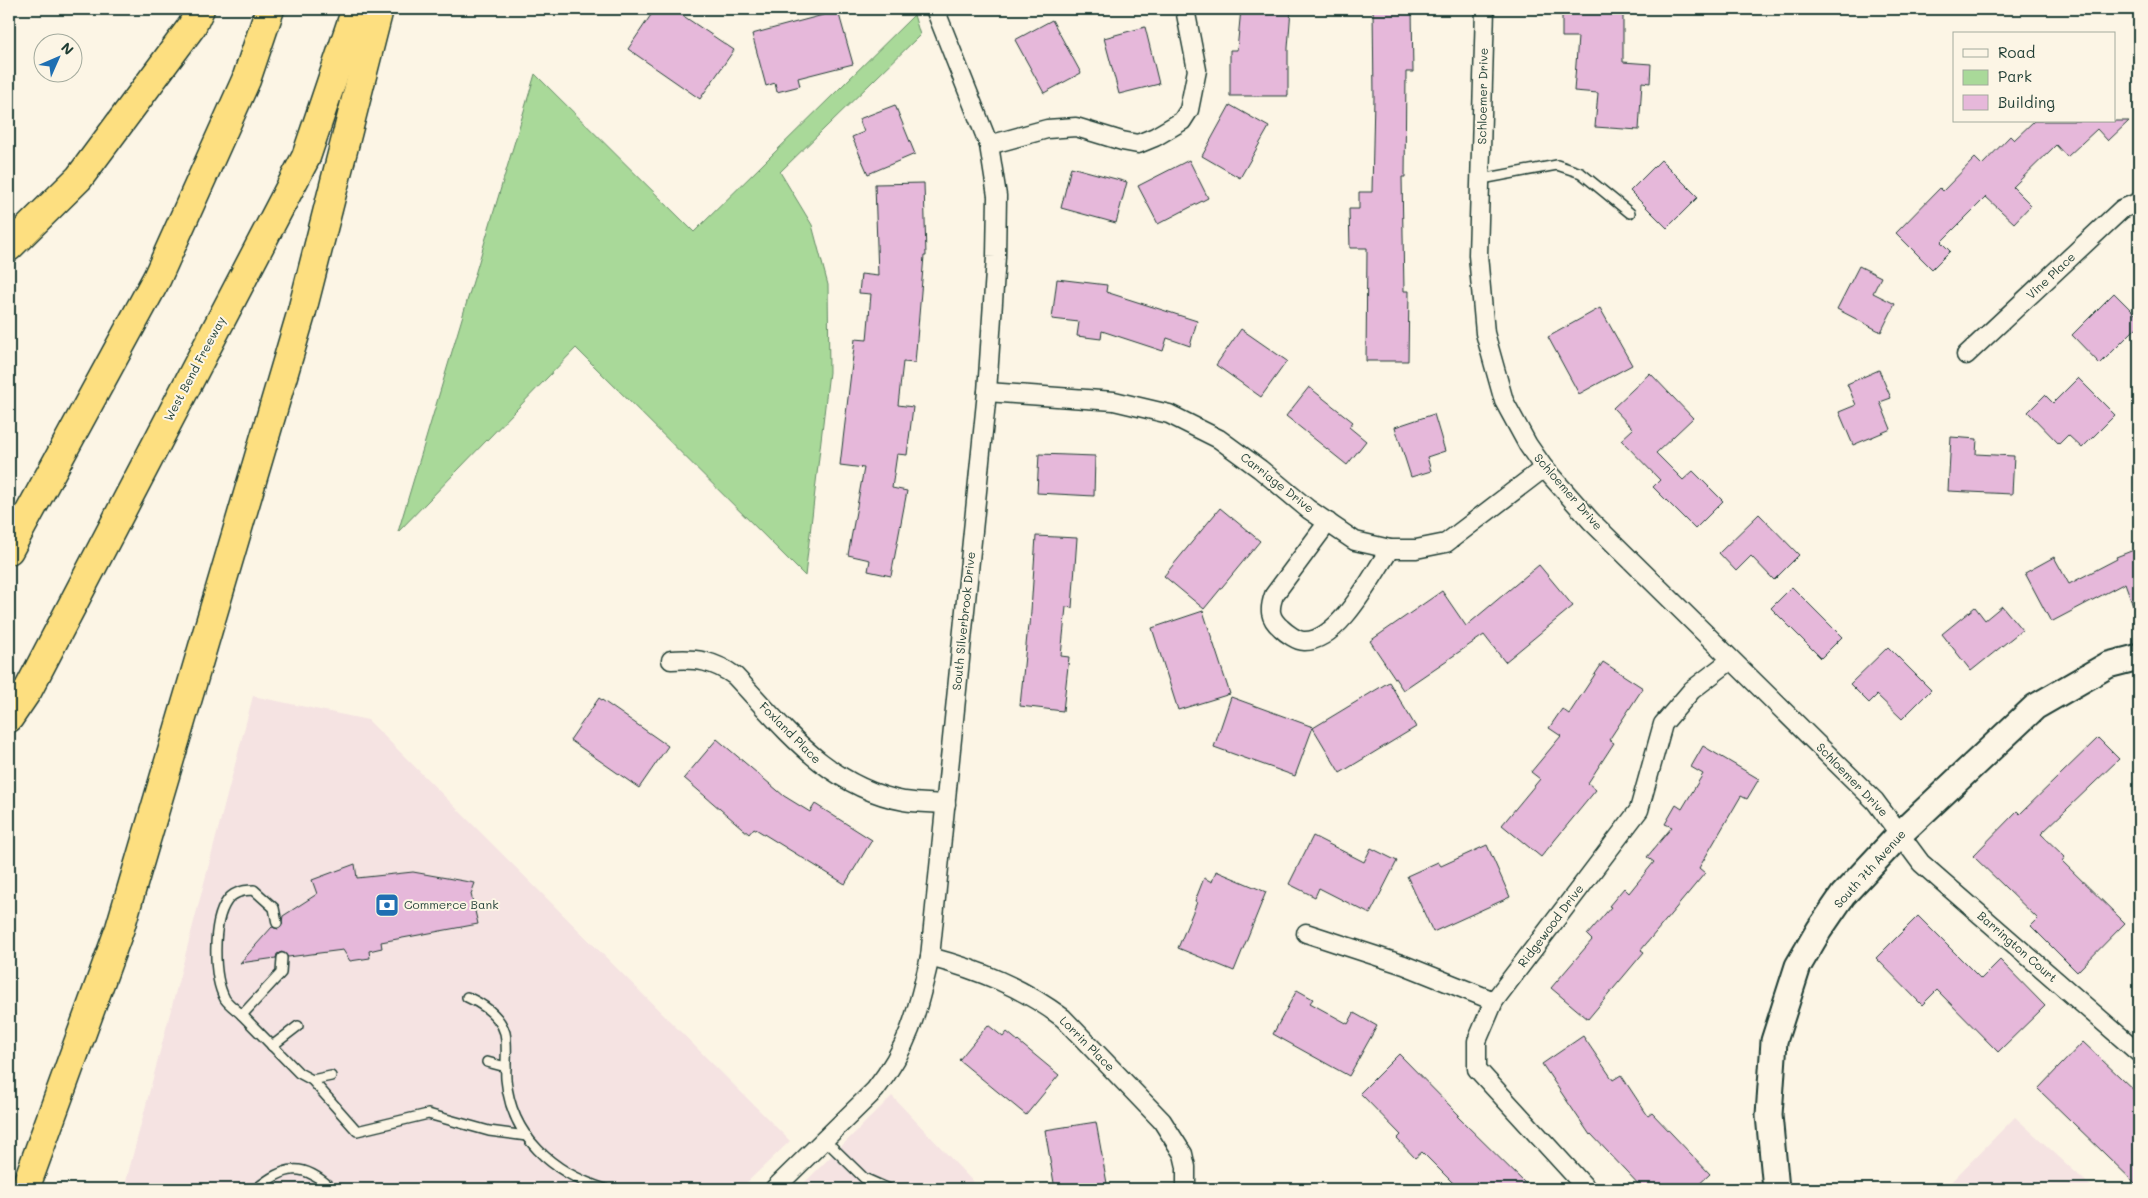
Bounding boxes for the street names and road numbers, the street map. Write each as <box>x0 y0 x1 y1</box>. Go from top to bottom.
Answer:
street label: Schloemer Drive <box>1473 47 1491 144</box>
street label: Vine Place <box>2022 248 2078 302</box>
street label: West Bend Freeway <box>160 313 229 424</box>
street label: Carriage Drive <box>1238 448 1318 516</box>
street label: Schloemer Drive <box>1531 450 1607 533</box>
street label: South Silverbrook Drive <box>948 551 978 691</box>
street label: Foxland Place <box>756 698 825 767</box>
street label: Schloemer Drive <box>1813 739 1892 820</box>
street label: South 7th Avenue <box>1830 826 1909 911</box>
street label: Ridgewood Drive <box>1514 881 1587 970</box>
street label: Barrington Court <box>1974 907 2061 985</box>
street label: Lorrin Place <box>1057 1012 1119 1074</box>

